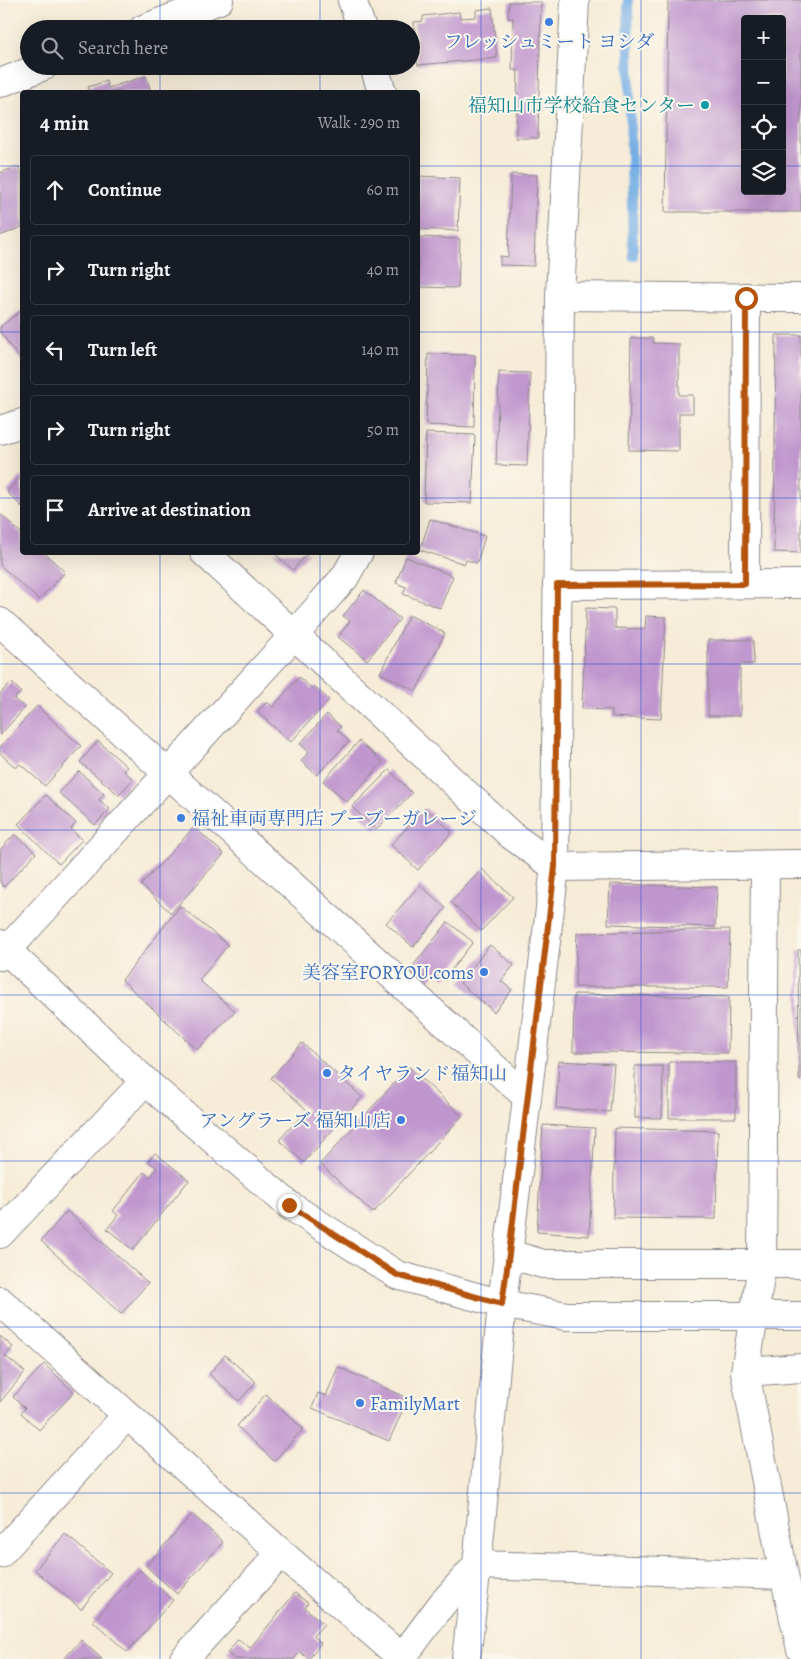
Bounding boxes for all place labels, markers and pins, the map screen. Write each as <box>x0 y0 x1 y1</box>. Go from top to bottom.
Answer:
marker: フレッシュミート ヨシダ <box>543 16 555 28</box>
place label: フレッシュミート ヨシダ <box>444 29 654 55</box>
place label: 福知山市学校給食センター <box>468 93 695 119</box>
marker: 福知山市学校給食センター <box>699 99 711 111</box>
place label: 福祉車両専門店 ブーブーガレージ <box>191 806 477 832</box>
marker: 福祉車両専門店 ブーブーガレージ <box>175 812 187 824</box>
place label: 美容室FORYOU.coms <box>302 960 474 986</box>
marker: 美容室FORYOU.coms <box>478 966 490 978</box>
place label: タイヤランド福知山 <box>337 1061 508 1087</box>
marker: タイヤランド福知山 <box>321 1067 333 1079</box>
place label: アングラーズ 福知山店 <box>199 1108 391 1134</box>
marker: アングラーズ 福知山店 <box>395 1114 407 1126</box>
place label: FamilyMart <box>370 1391 460 1417</box>
marker: FamilyMart <box>354 1397 366 1409</box>

